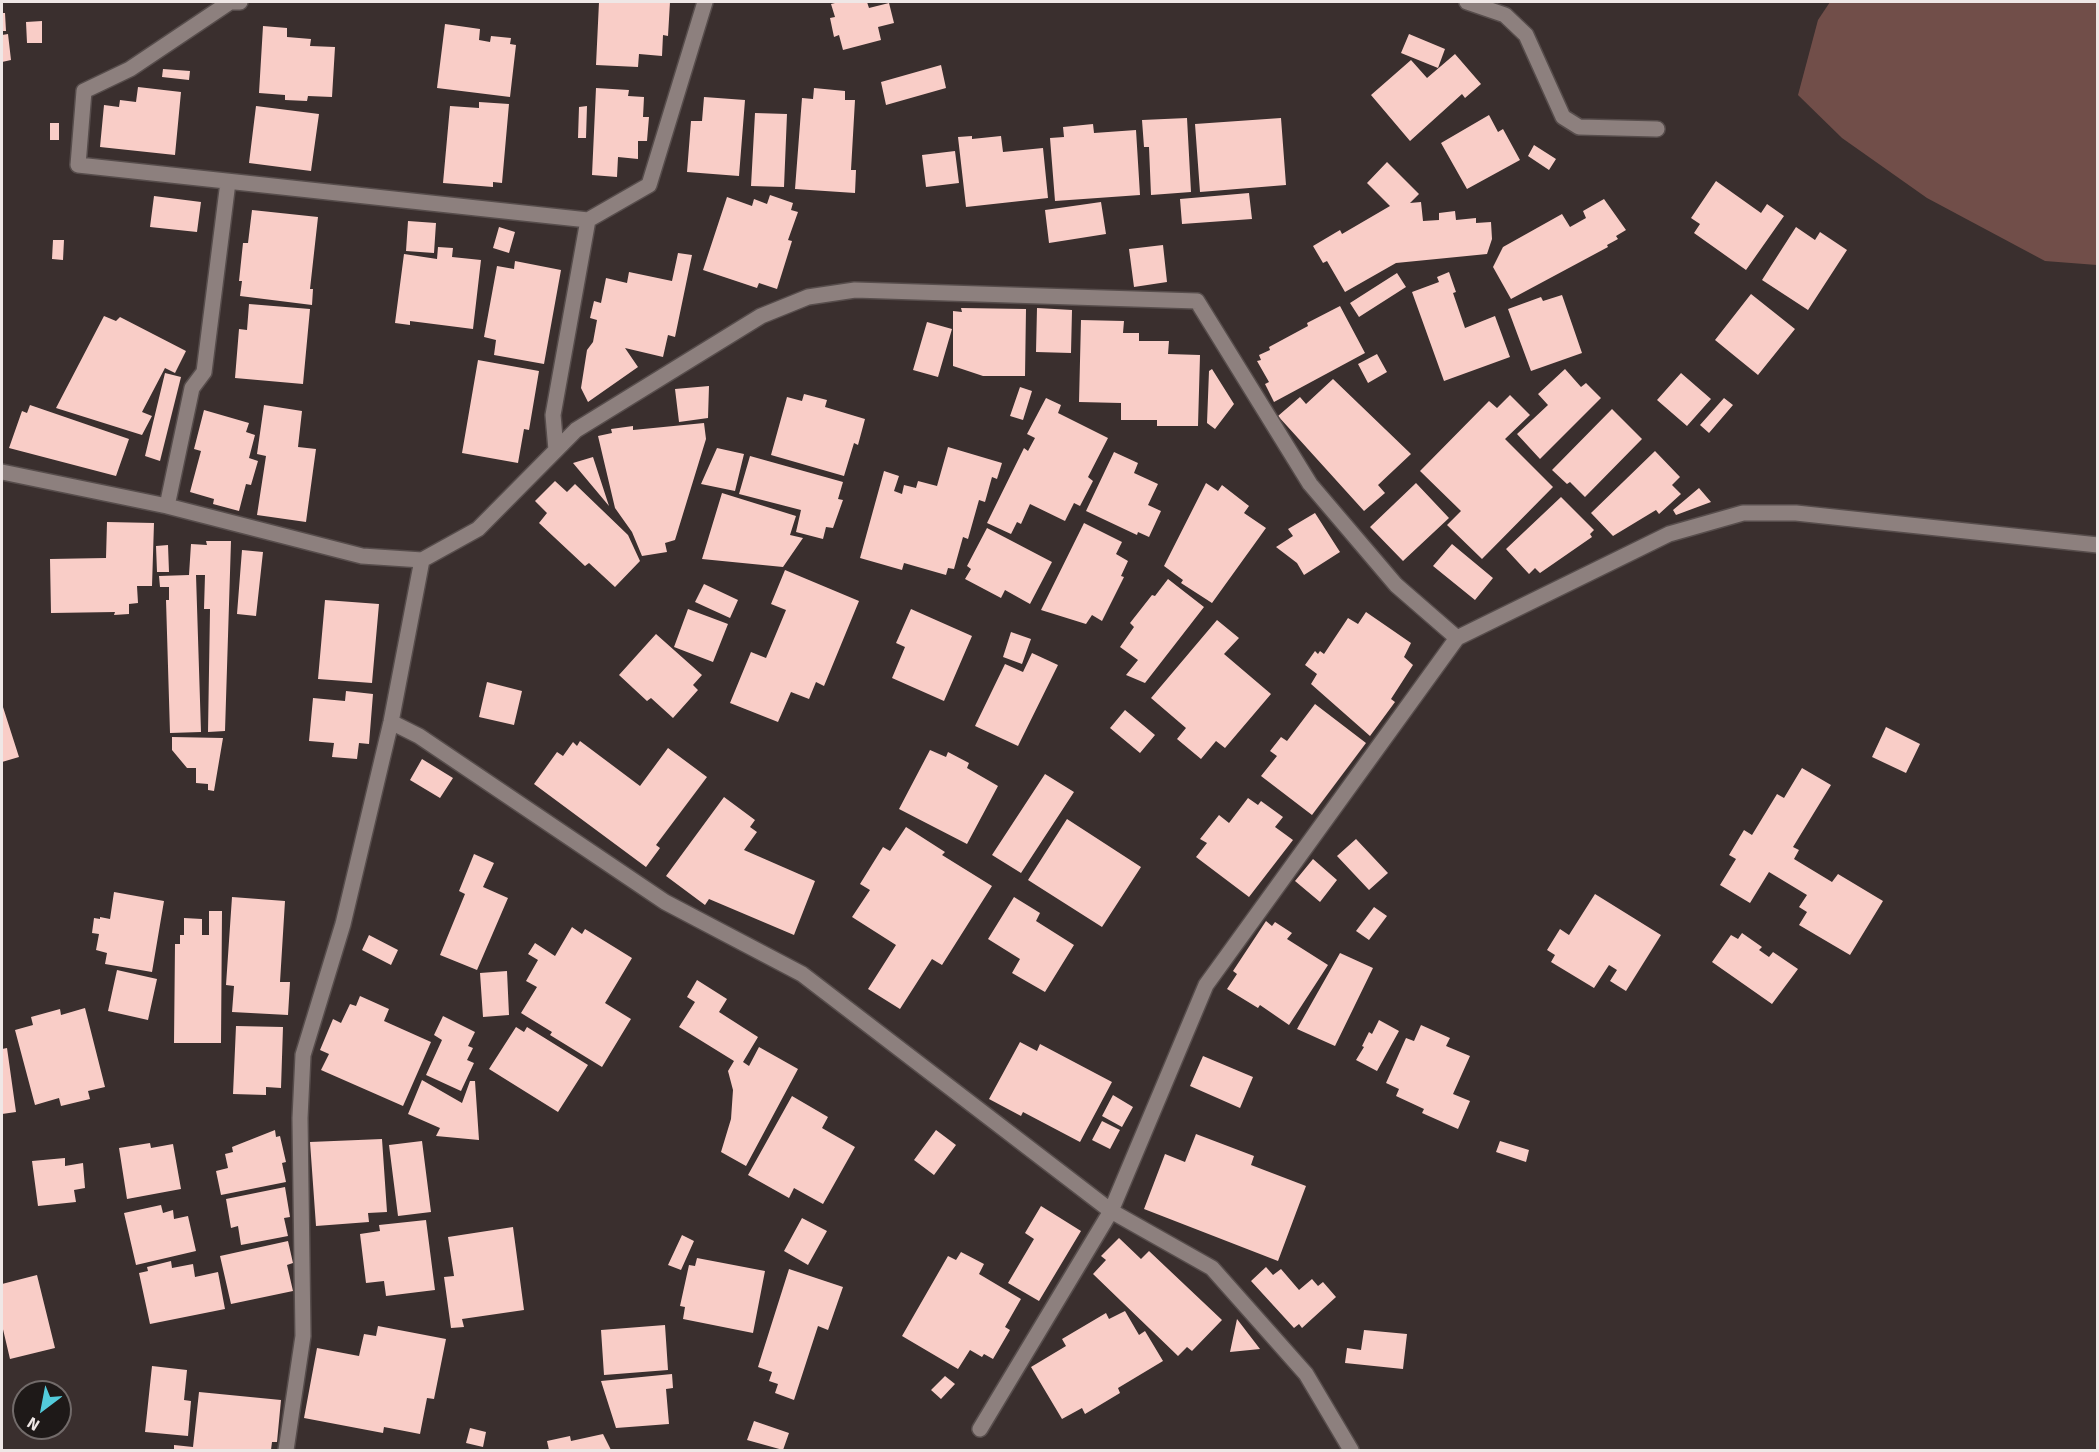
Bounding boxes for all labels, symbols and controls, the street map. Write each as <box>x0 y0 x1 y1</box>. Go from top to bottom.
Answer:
north arrow <box>12 1380 72 1440</box>
text: N <box>24 1412 44 1435</box>

